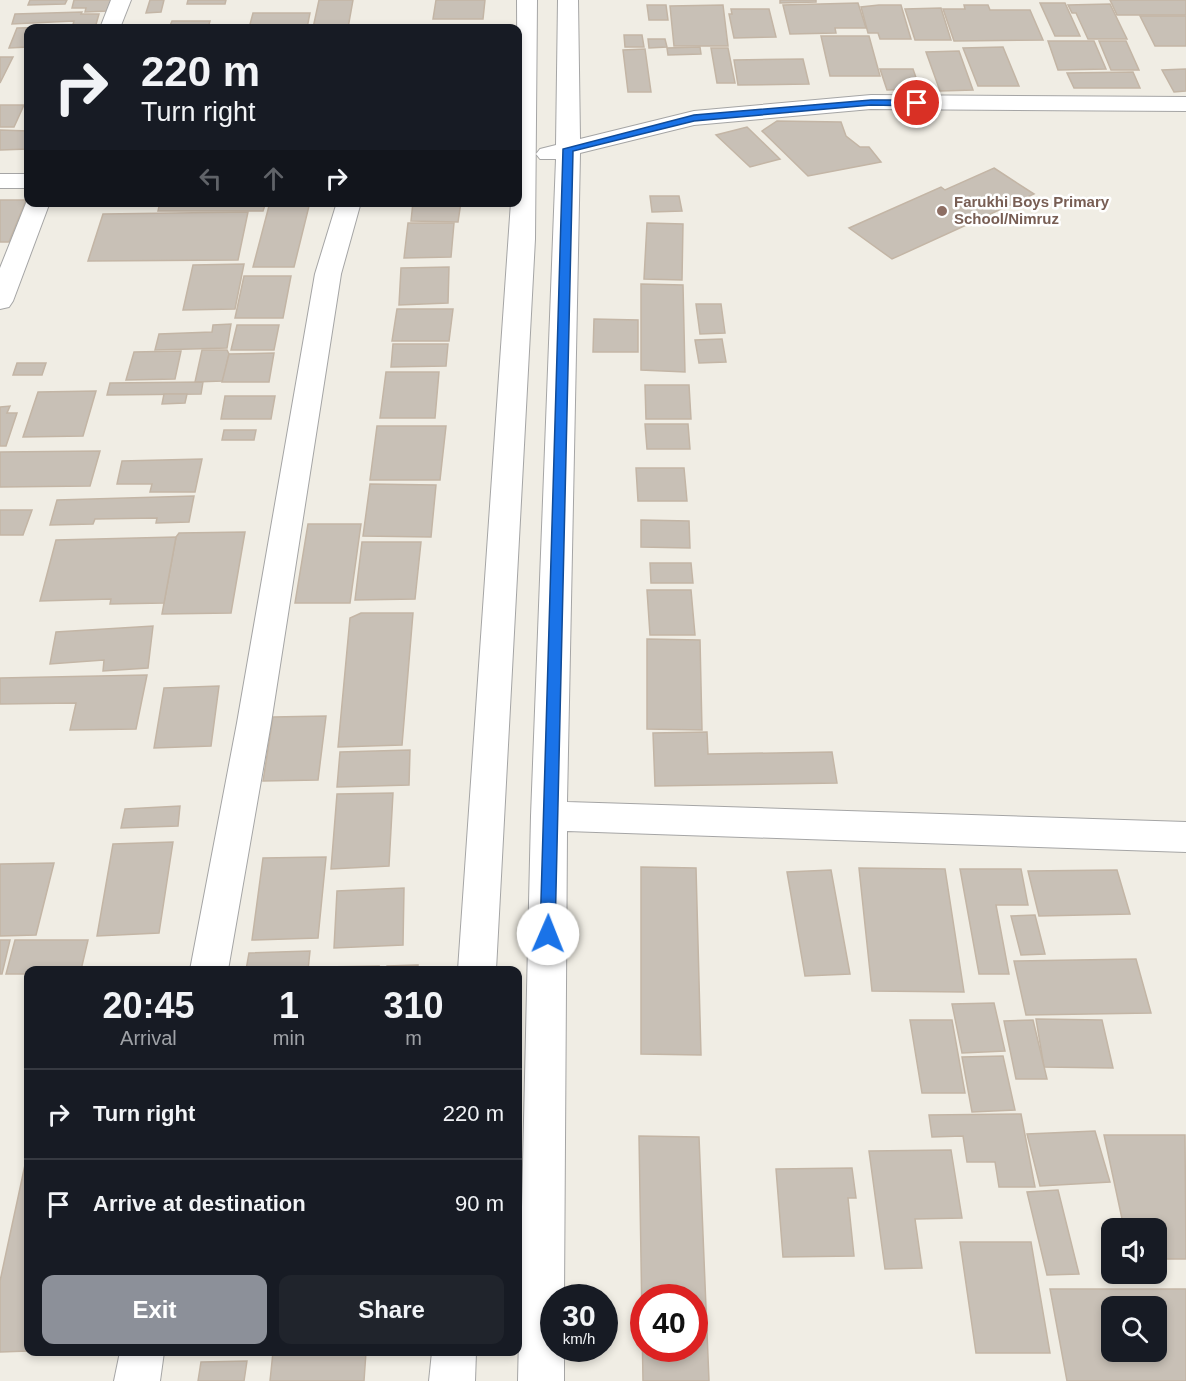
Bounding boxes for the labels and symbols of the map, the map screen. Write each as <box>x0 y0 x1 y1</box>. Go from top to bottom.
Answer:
pin <box>891 77 942 128</box>
place label: Farukhi Boys Primary School/Nimruz <box>954 193 1110 227</box>
marker: Farukhi Boys Primary School/Nimruz <box>935 204 949 218</box>
position arrow <box>516 902 580 966</box>
speed limit sign: 40 <box>630 1284 708 1362</box>

